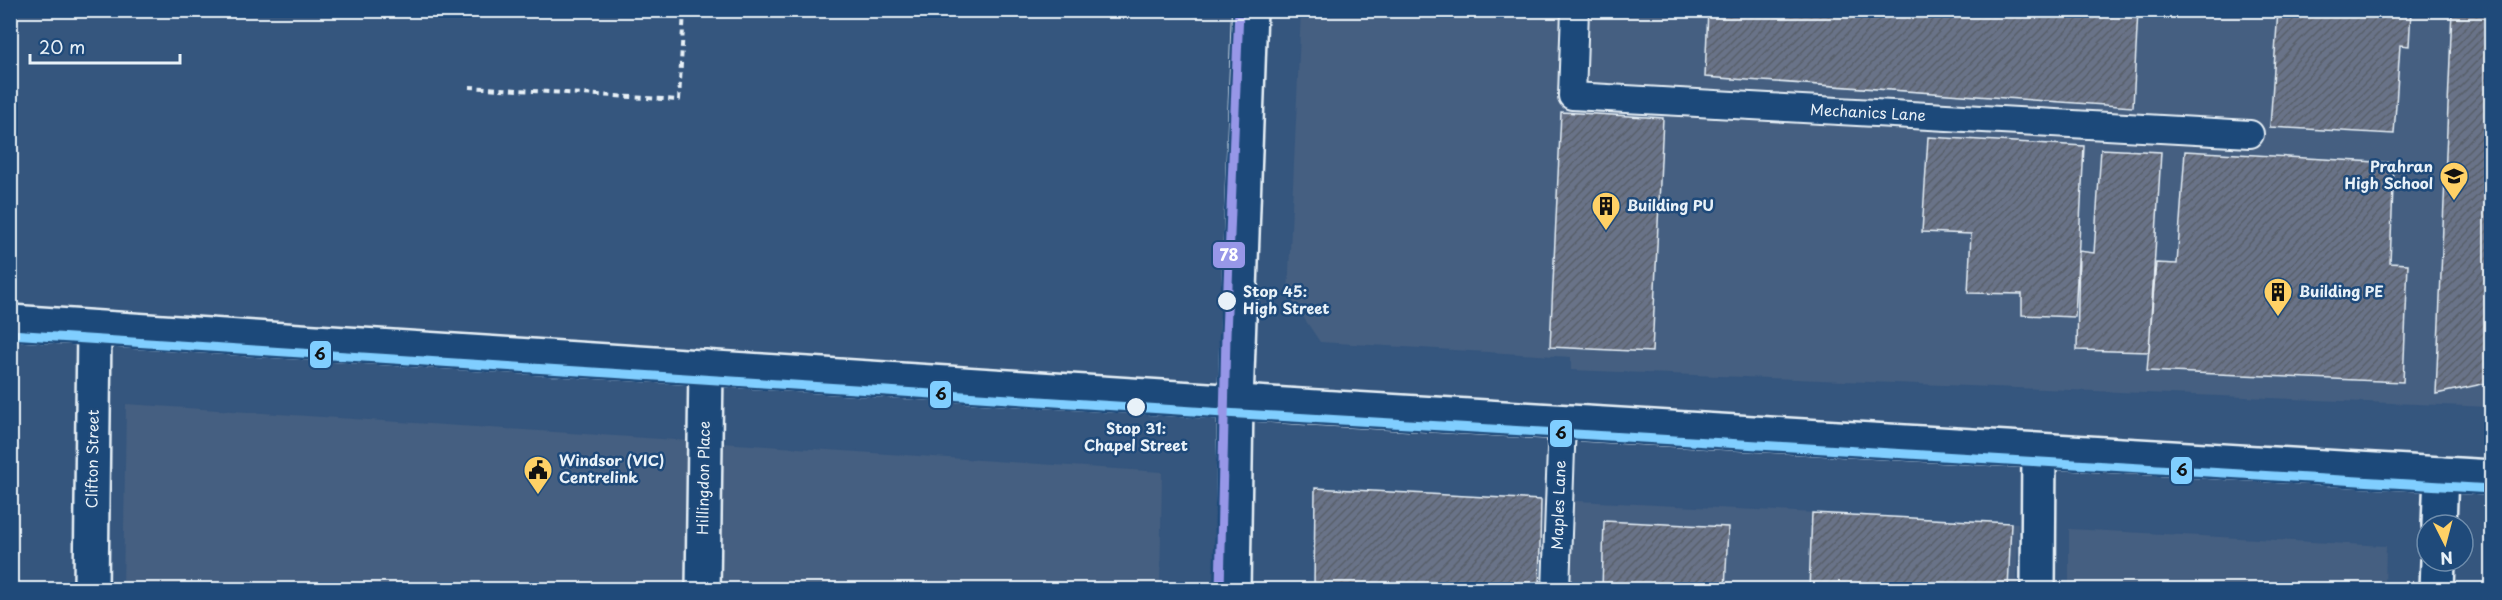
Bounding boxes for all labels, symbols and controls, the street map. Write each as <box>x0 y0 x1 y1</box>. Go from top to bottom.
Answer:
scale bar <box>30 27 180 65</box>
text: 20 m <box>39 33 85 60</box>
street label: Mechanics Lane <box>1810 97 1927 126</box>
place label: Prahran High School <box>2345 154 2433 194</box>
school or university icon: Prahran High School <box>2438 160 2470 202</box>
building icon: Building PU <box>1590 190 1622 232</box>
place label: Building PU <box>1627 193 1714 216</box>
line badge: 78 <box>1212 241 1246 269</box>
text: 78 <box>1219 242 1239 266</box>
building icon: Building PE <box>2262 276 2294 318</box>
place label: Stop 45: High Street <box>1243 279 1330 319</box>
place label: Building PE <box>2299 279 2384 302</box>
marker: Stop 45: High Street <box>1216 290 1238 312</box>
line badge: 6 <box>309 340 332 369</box>
text: 6 <box>314 341 326 365</box>
line badge: 6 <box>929 380 952 409</box>
text: 6 <box>935 381 947 405</box>
marker: Stop 31: Chapel Street <box>1125 396 1147 418</box>
street label: Clifton Street <box>79 409 104 509</box>
place label: Stop 31: Chapel Street <box>1084 416 1188 456</box>
line badge: 6 <box>1549 419 1573 448</box>
text: 6 <box>1555 420 1567 444</box>
street label: Hillingdon Place <box>690 421 715 535</box>
place label: Windsor (VIC) Centrelink <box>559 448 664 488</box>
public building icon: Windsor (VIC) Centrelink <box>522 454 554 496</box>
line badge: 6 <box>2170 456 2193 485</box>
text: 6 <box>2176 457 2188 481</box>
street label: Maples Lane <box>1544 460 1571 550</box>
north arrow <box>2415 513 2475 573</box>
text: N <box>2439 546 2454 572</box>

